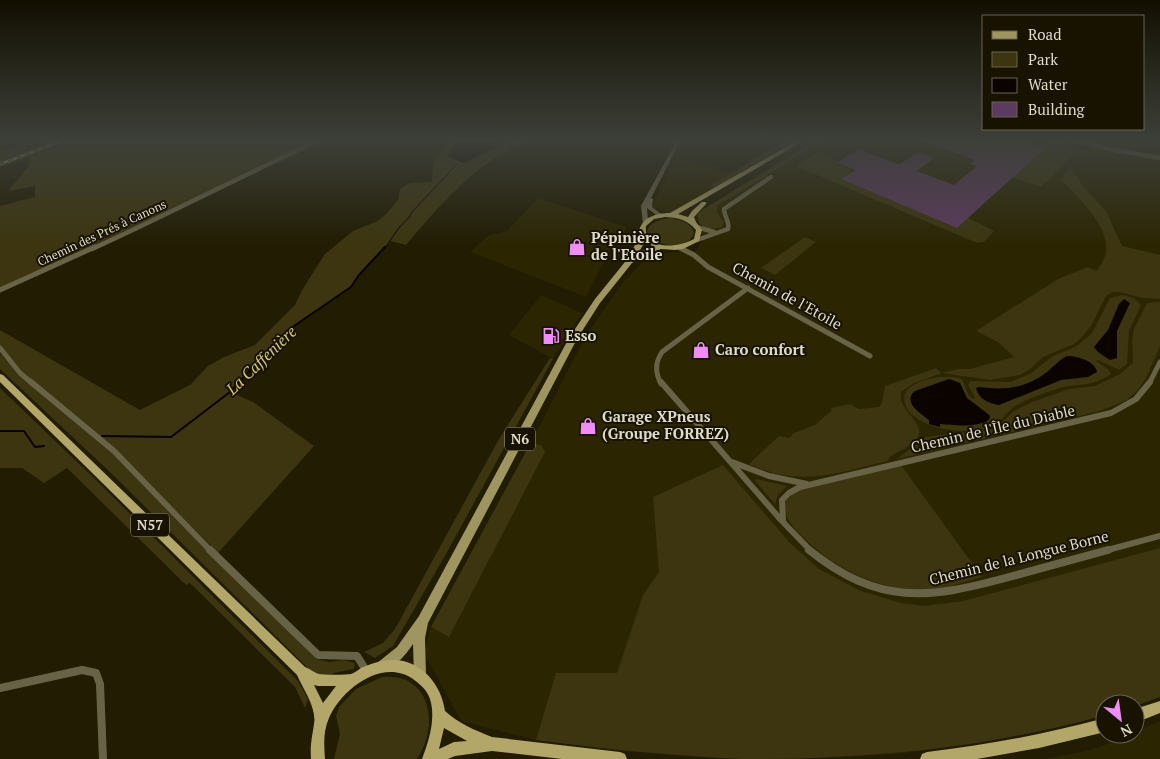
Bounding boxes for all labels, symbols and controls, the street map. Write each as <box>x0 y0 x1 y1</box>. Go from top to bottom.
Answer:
legend <box>982 15 1145 130</box>
text: Road <box>1028 24 1061 44</box>
text: Park <box>1028 49 1058 69</box>
text: Water <box>1028 74 1068 94</box>
text: Building <box>1028 99 1086 119</box>
street label: Chemin des Prés à Canons <box>35 196 169 269</box>
place label: Pépinière de l'Etoile <box>591 227 663 264</box>
shop icon: Pépinière de l'Etoile <box>567 237 587 257</box>
street label: Chemin de l'Etoile <box>729 257 846 334</box>
water label: La Caffenière <box>220 321 301 400</box>
place label: Esso <box>565 325 597 345</box>
fuel station icon: Esso <box>541 326 561 346</box>
place label: Caro confort <box>715 339 805 359</box>
shop icon: Caro confort <box>691 340 711 360</box>
street label: Chemin de l'Île du Diable <box>909 399 1077 457</box>
place label: Garage XPneus (Groupe FORREZ) <box>602 406 729 443</box>
shop icon: Garage XPneus (Groupe FORREZ) <box>578 416 598 436</box>
road number: N6 <box>505 428 535 450</box>
road number: N57 <box>131 514 169 536</box>
street label: Chemin de la Longue Borne <box>927 525 1111 589</box>
north arrow <box>1095 694 1145 744</box>
text: N <box>1117 720 1136 742</box>

